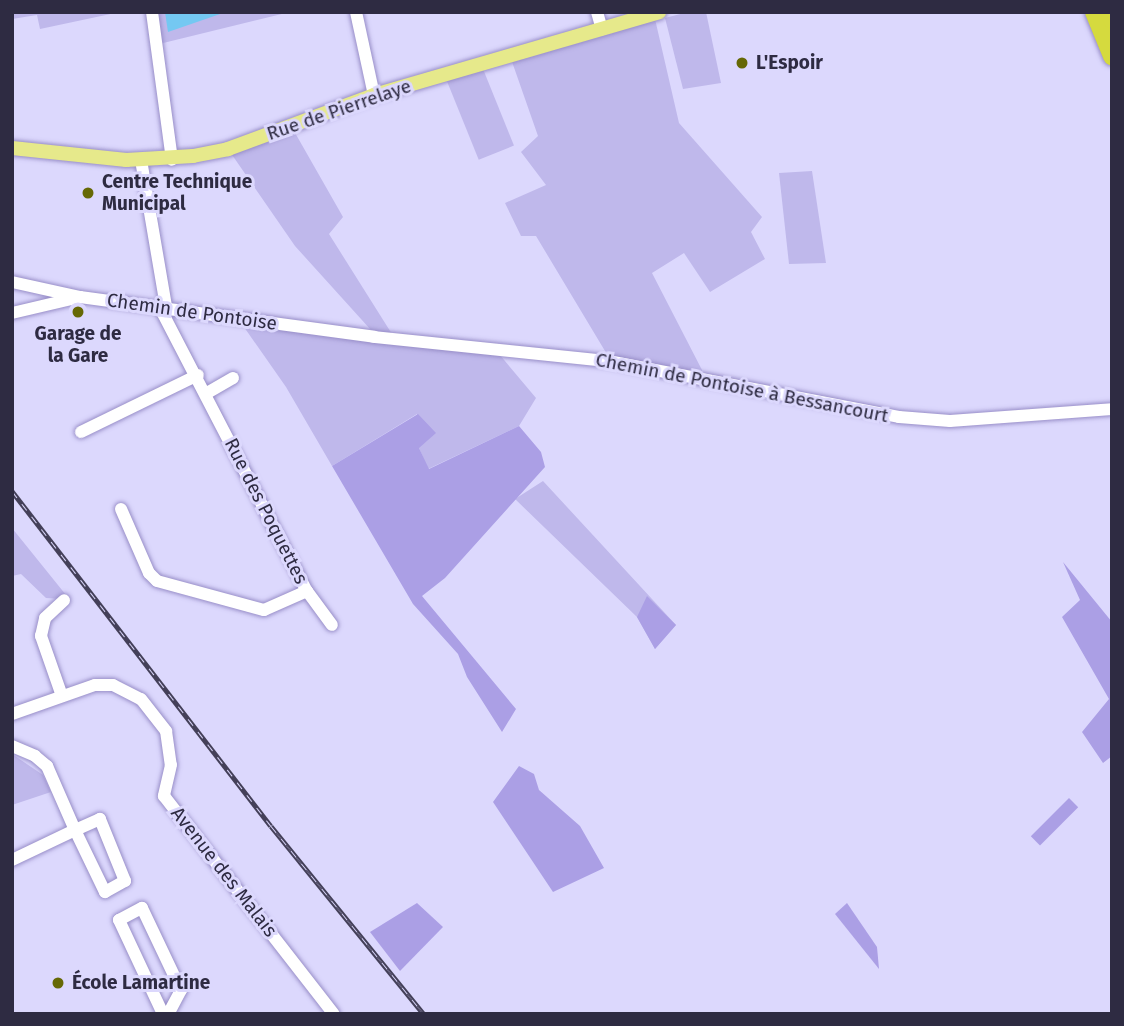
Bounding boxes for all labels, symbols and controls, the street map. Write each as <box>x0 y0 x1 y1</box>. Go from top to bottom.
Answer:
place label: L'Espoir <box>756 52 823 74</box>
marker: L'Espoir <box>734 55 750 71</box>
street label: Rue de Pierrelaye <box>264 75 414 145</box>
place label: Centre Technique Municipal <box>102 171 252 215</box>
marker: Centre Technique Municipal <box>80 185 96 201</box>
street label: Chemin de Pontoise <box>106 289 278 335</box>
marker: Garage de la Gare <box>70 304 86 320</box>
place label: Garage de la Gare <box>35 323 121 367</box>
street label: Chemin de Pontoise à Bessancourt <box>594 348 890 428</box>
street label: Rue des Poquettes <box>219 434 313 588</box>
street label: Avenue des Malais <box>166 802 282 942</box>
place label: École Lamartine <box>72 972 210 994</box>
marker: École Lamartine <box>50 975 66 991</box>

